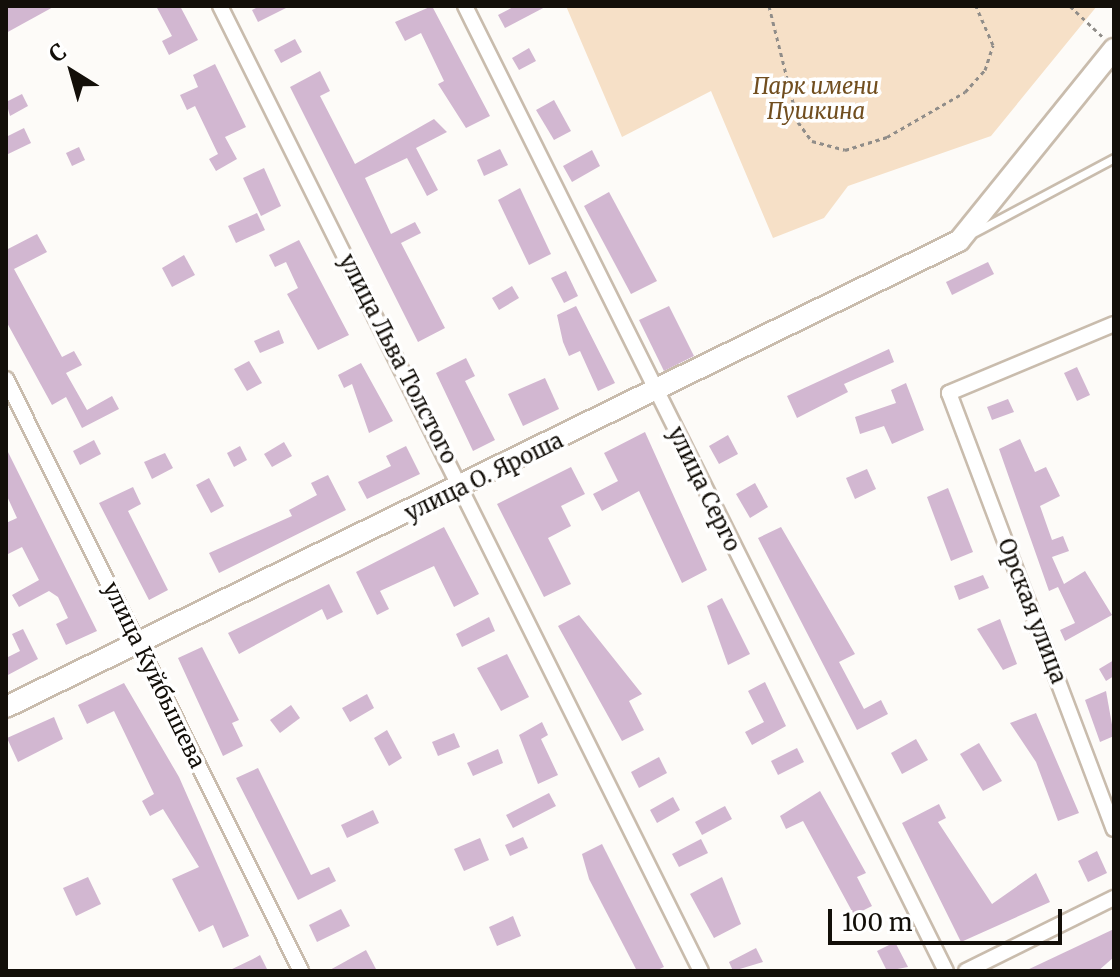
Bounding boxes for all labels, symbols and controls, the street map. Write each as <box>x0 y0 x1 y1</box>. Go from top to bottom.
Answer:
north arrow <box>32 32 112 112</box>
text: С <box>43 37 72 68</box>
park label: Парк имени Пушкина <box>753 73 879 124</box>
street label: улица Льва Толстого <box>334 250 462 468</box>
street label: улица Серго <box>662 422 746 556</box>
street label: улица О. Яроша <box>401 427 567 527</box>
street label: Орская улица <box>992 535 1072 687</box>
street label: улица Куйбышева <box>97 578 211 772</box>
scale bar <box>832 893 1066 943</box>
text: 100 m <box>842 907 912 938</box>

